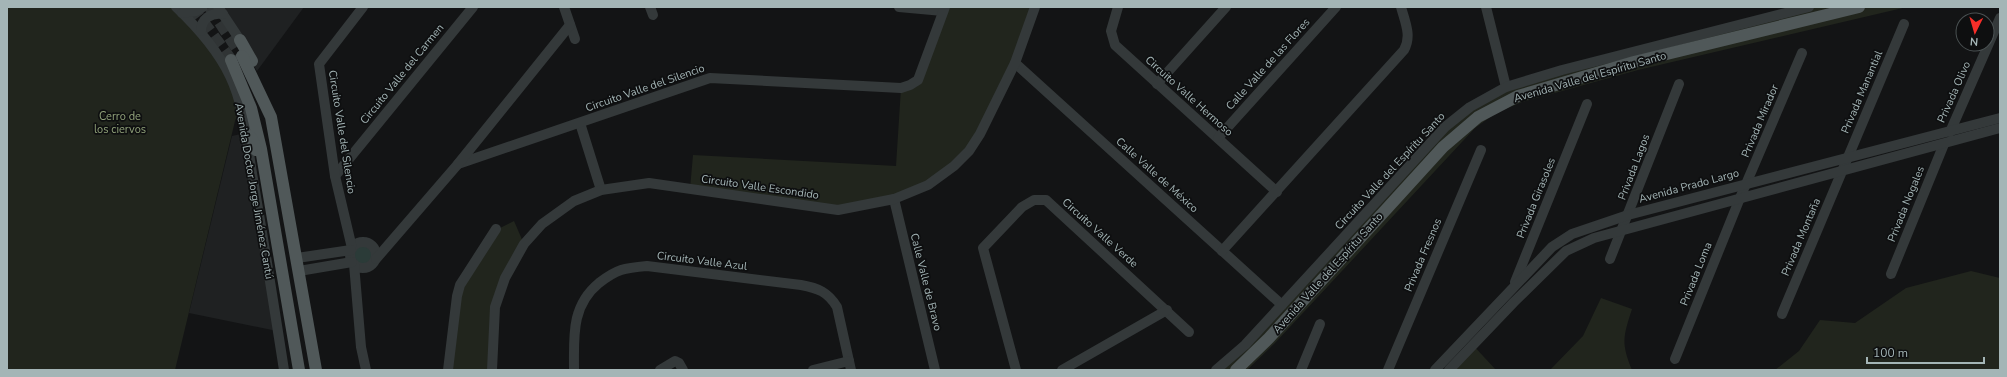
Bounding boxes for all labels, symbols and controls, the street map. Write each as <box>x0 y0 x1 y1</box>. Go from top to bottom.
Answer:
north arrow <box>1955 12 1995 52</box>
street label: Calle Valle de las Flores <box>1223 15 1313 113</box>
street label: Circuito Valle del Carmen <box>357 21 447 127</box>
text: N <box>1969 34 1979 49</box>
street label: Privada Manantial <box>1838 47 1887 136</box>
street label: Avenida Valle del Espíritu Santo <box>1512 48 1668 106</box>
street label: Circuito Valle Hermoso <box>1142 52 1236 140</box>
street label: Privada Olivo <box>1934 59 1974 125</box>
street label: Circuito Valle del Silencio <box>583 61 707 115</box>
street label: Circuito Valle del Silencio <box>325 69 359 195</box>
street label: Privada Mirador <box>1738 82 1782 160</box>
street label: Avenida Doctor Jorge Jiménez Cantú <box>231 102 277 280</box>
park label: Cerro de los ciervos <box>94 109 146 137</box>
street label: Circuito Valle del Espíritu Santo <box>1332 109 1448 233</box>
street label: Privada Lagos <box>1615 132 1653 202</box>
street label: Calle Valle de México <box>1113 134 1201 216</box>
street label: Privada Girasoles <box>1513 155 1559 241</box>
street label: Privada Nogales <box>1884 164 1928 244</box>
street label: Avenida Prado Largo <box>1637 165 1741 207</box>
street label: Circuito Valle Escondido <box>700 171 820 203</box>
street label: Circuito Valle Verde <box>1059 195 1141 271</box>
street label: Privada Montaña <box>1778 196 1824 278</box>
street label: Avenida Valle del Espíritu Santo <box>1270 209 1386 337</box>
street label: Privada Fresnos <box>1401 216 1445 294</box>
street label: Calle Valle de Bravo <box>907 232 945 332</box>
street label: Privada Loma <box>1676 240 1716 308</box>
street label: Circuito Valle Azul <box>656 248 749 274</box>
scale bar <box>1867 339 1984 365</box>
text: 100 m <box>1873 345 1908 361</box>

